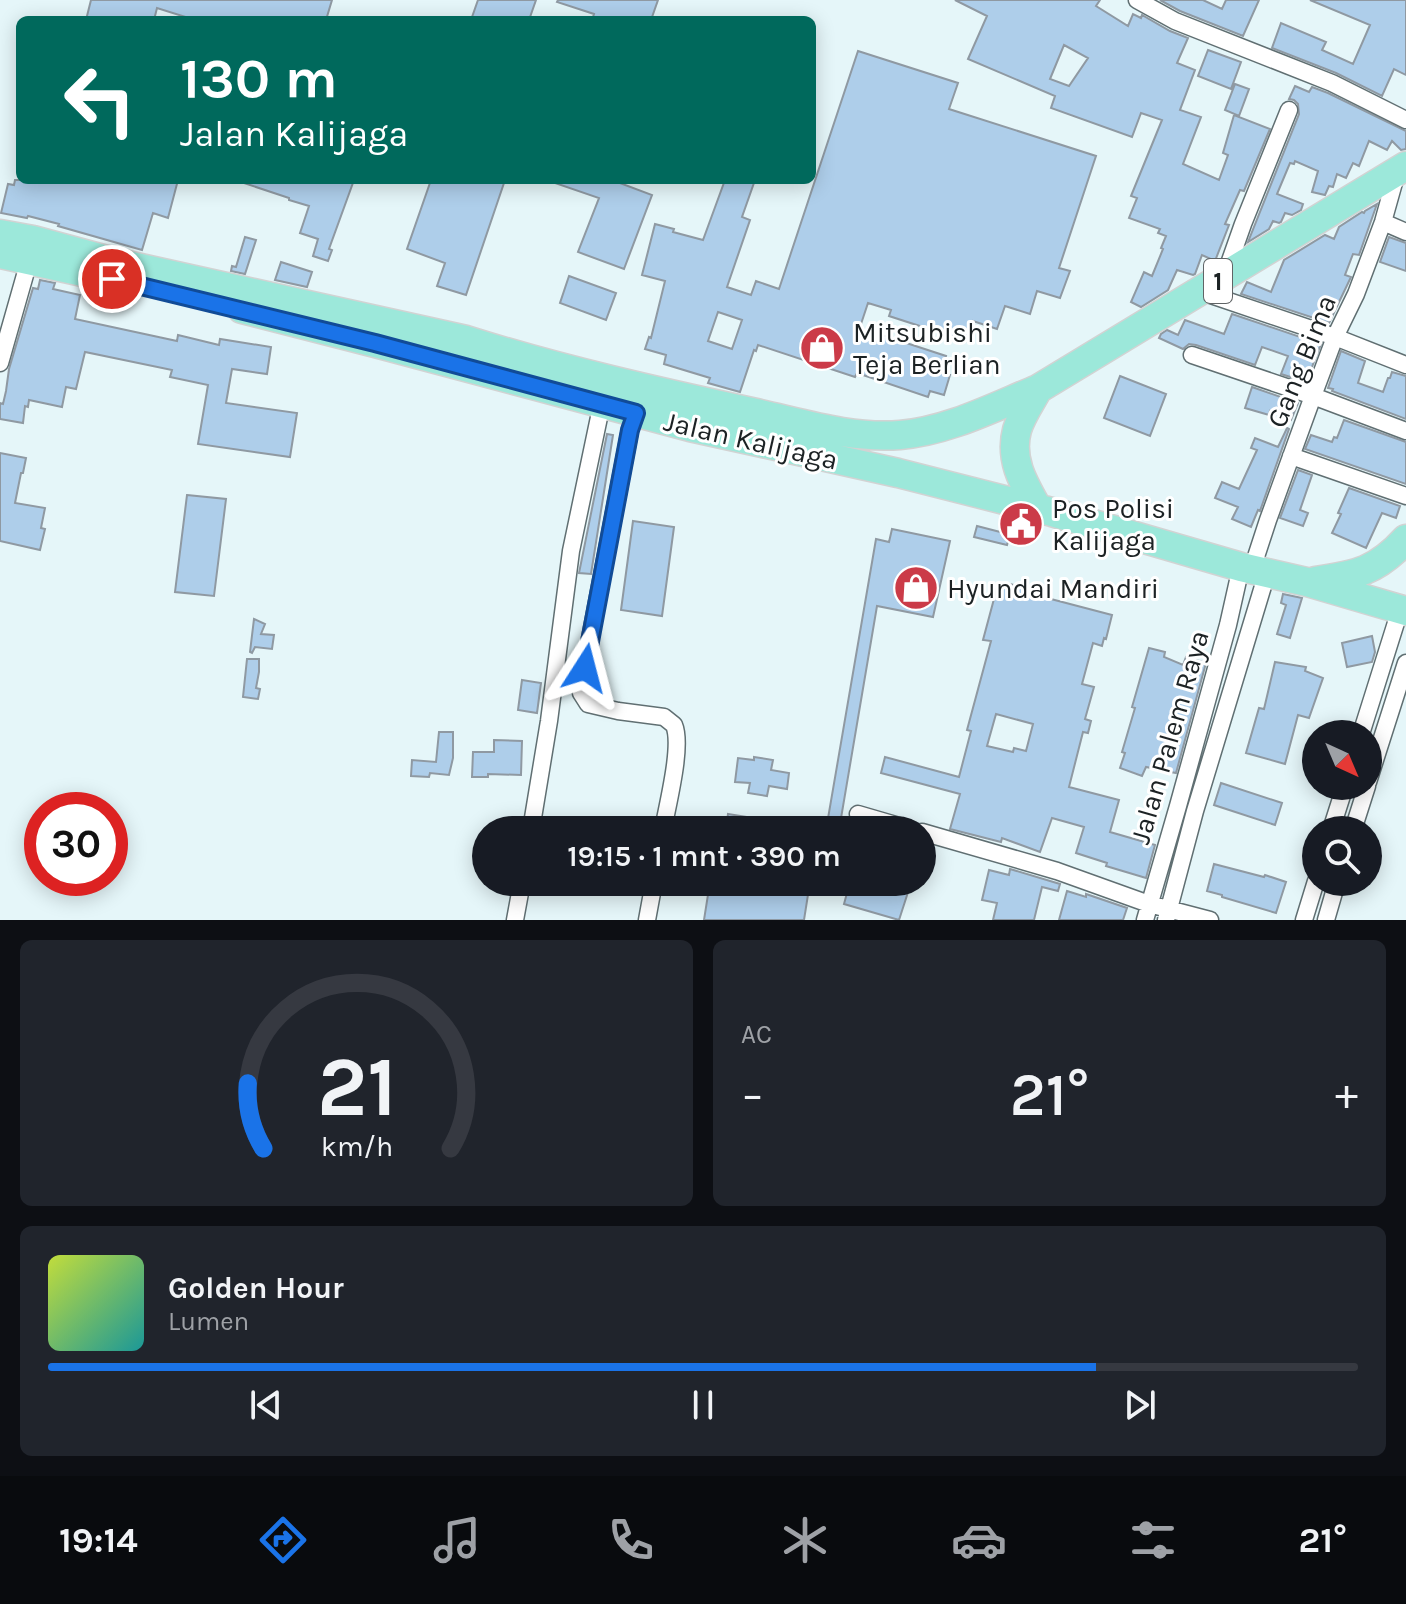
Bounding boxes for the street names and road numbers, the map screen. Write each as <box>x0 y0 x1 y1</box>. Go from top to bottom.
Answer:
road number: 1 <box>1204 259 1232 303</box>
street label: Gang Bima <box>1260 290 1343 432</box>
street label: Jalan Kalijaga <box>661 404 841 477</box>
street label: Jalan Palem Raya <box>1123 627 1216 848</box>

